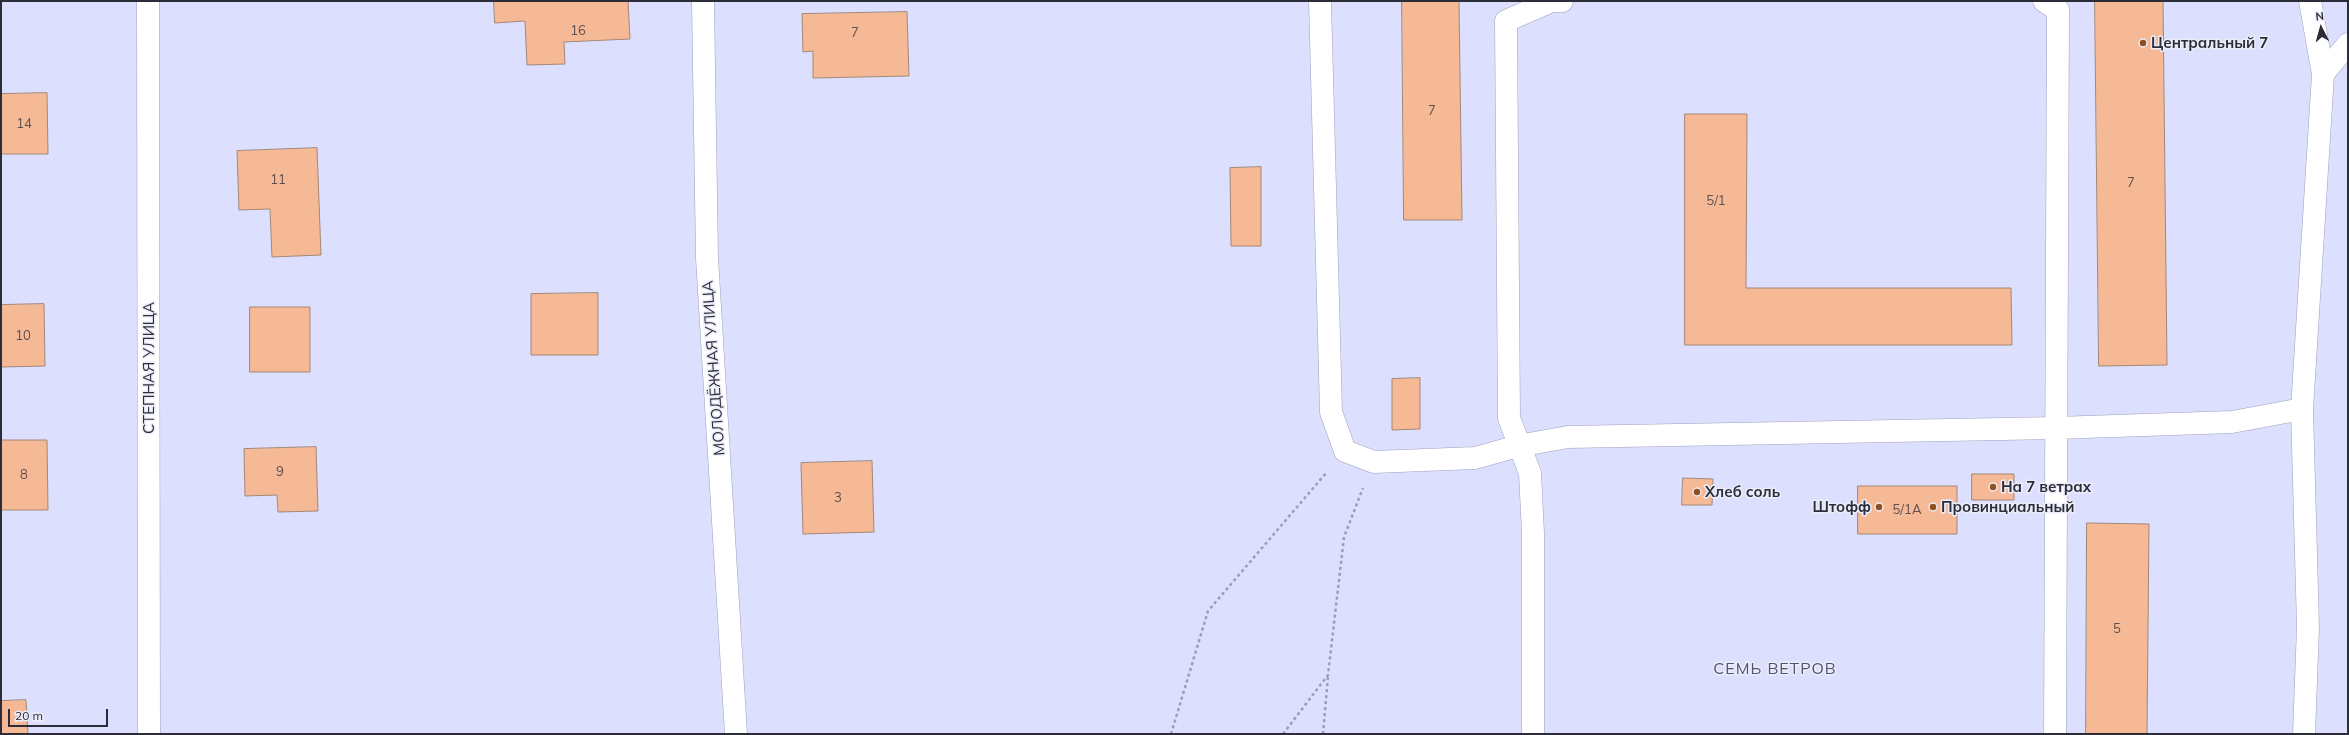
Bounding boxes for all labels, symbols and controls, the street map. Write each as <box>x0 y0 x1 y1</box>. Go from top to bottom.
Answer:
north arrow <box>2301 8 2341 48</box>
text: N <box>2315 9 2325 23</box>
house number: 16 <box>570 23 586 39</box>
house number: 7 <box>851 25 859 41</box>
place label: Центральный 7 <box>2151 34 2268 52</box>
marker: Центральный 7 <box>2138 38 2148 48</box>
house number: 7 <box>1428 103 1436 119</box>
house number: 14 <box>16 116 32 132</box>
house number: 11 <box>270 172 286 188</box>
house number: 7 <box>2127 175 2135 191</box>
house number: 5/1 <box>1706 193 1726 209</box>
street label: МОЛОДЁЖНАЯ УЛИЦА <box>699 280 729 456</box>
street label: СТЕПНАЯ УЛИЦА <box>140 302 158 434</box>
house number: 10 <box>15 328 31 344</box>
house number: 9 <box>276 464 284 480</box>
house number: 8 <box>20 467 28 483</box>
place label: На 7 ветрах <box>2001 478 2091 496</box>
marker: На 7 ветрах <box>1988 482 1998 492</box>
place label: Хлеб соль <box>1705 483 1780 501</box>
marker: Хлеб соль <box>1692 487 1702 497</box>
house number: 3 <box>834 490 842 506</box>
place label: Штофф <box>1812 498 1871 516</box>
place label: Провинциальный <box>1941 498 2075 516</box>
marker: Штофф <box>1874 502 1884 512</box>
house number: 5/1А <box>1893 502 1921 518</box>
marker: Провинциальный <box>1928 502 1938 512</box>
house number: 5 <box>2113 621 2121 637</box>
district label: СЕМЬ ВЕТРОВ <box>1713 659 1837 679</box>
scale bar <box>10 701 110 727</box>
text: 20 m <box>15 708 43 723</box>

